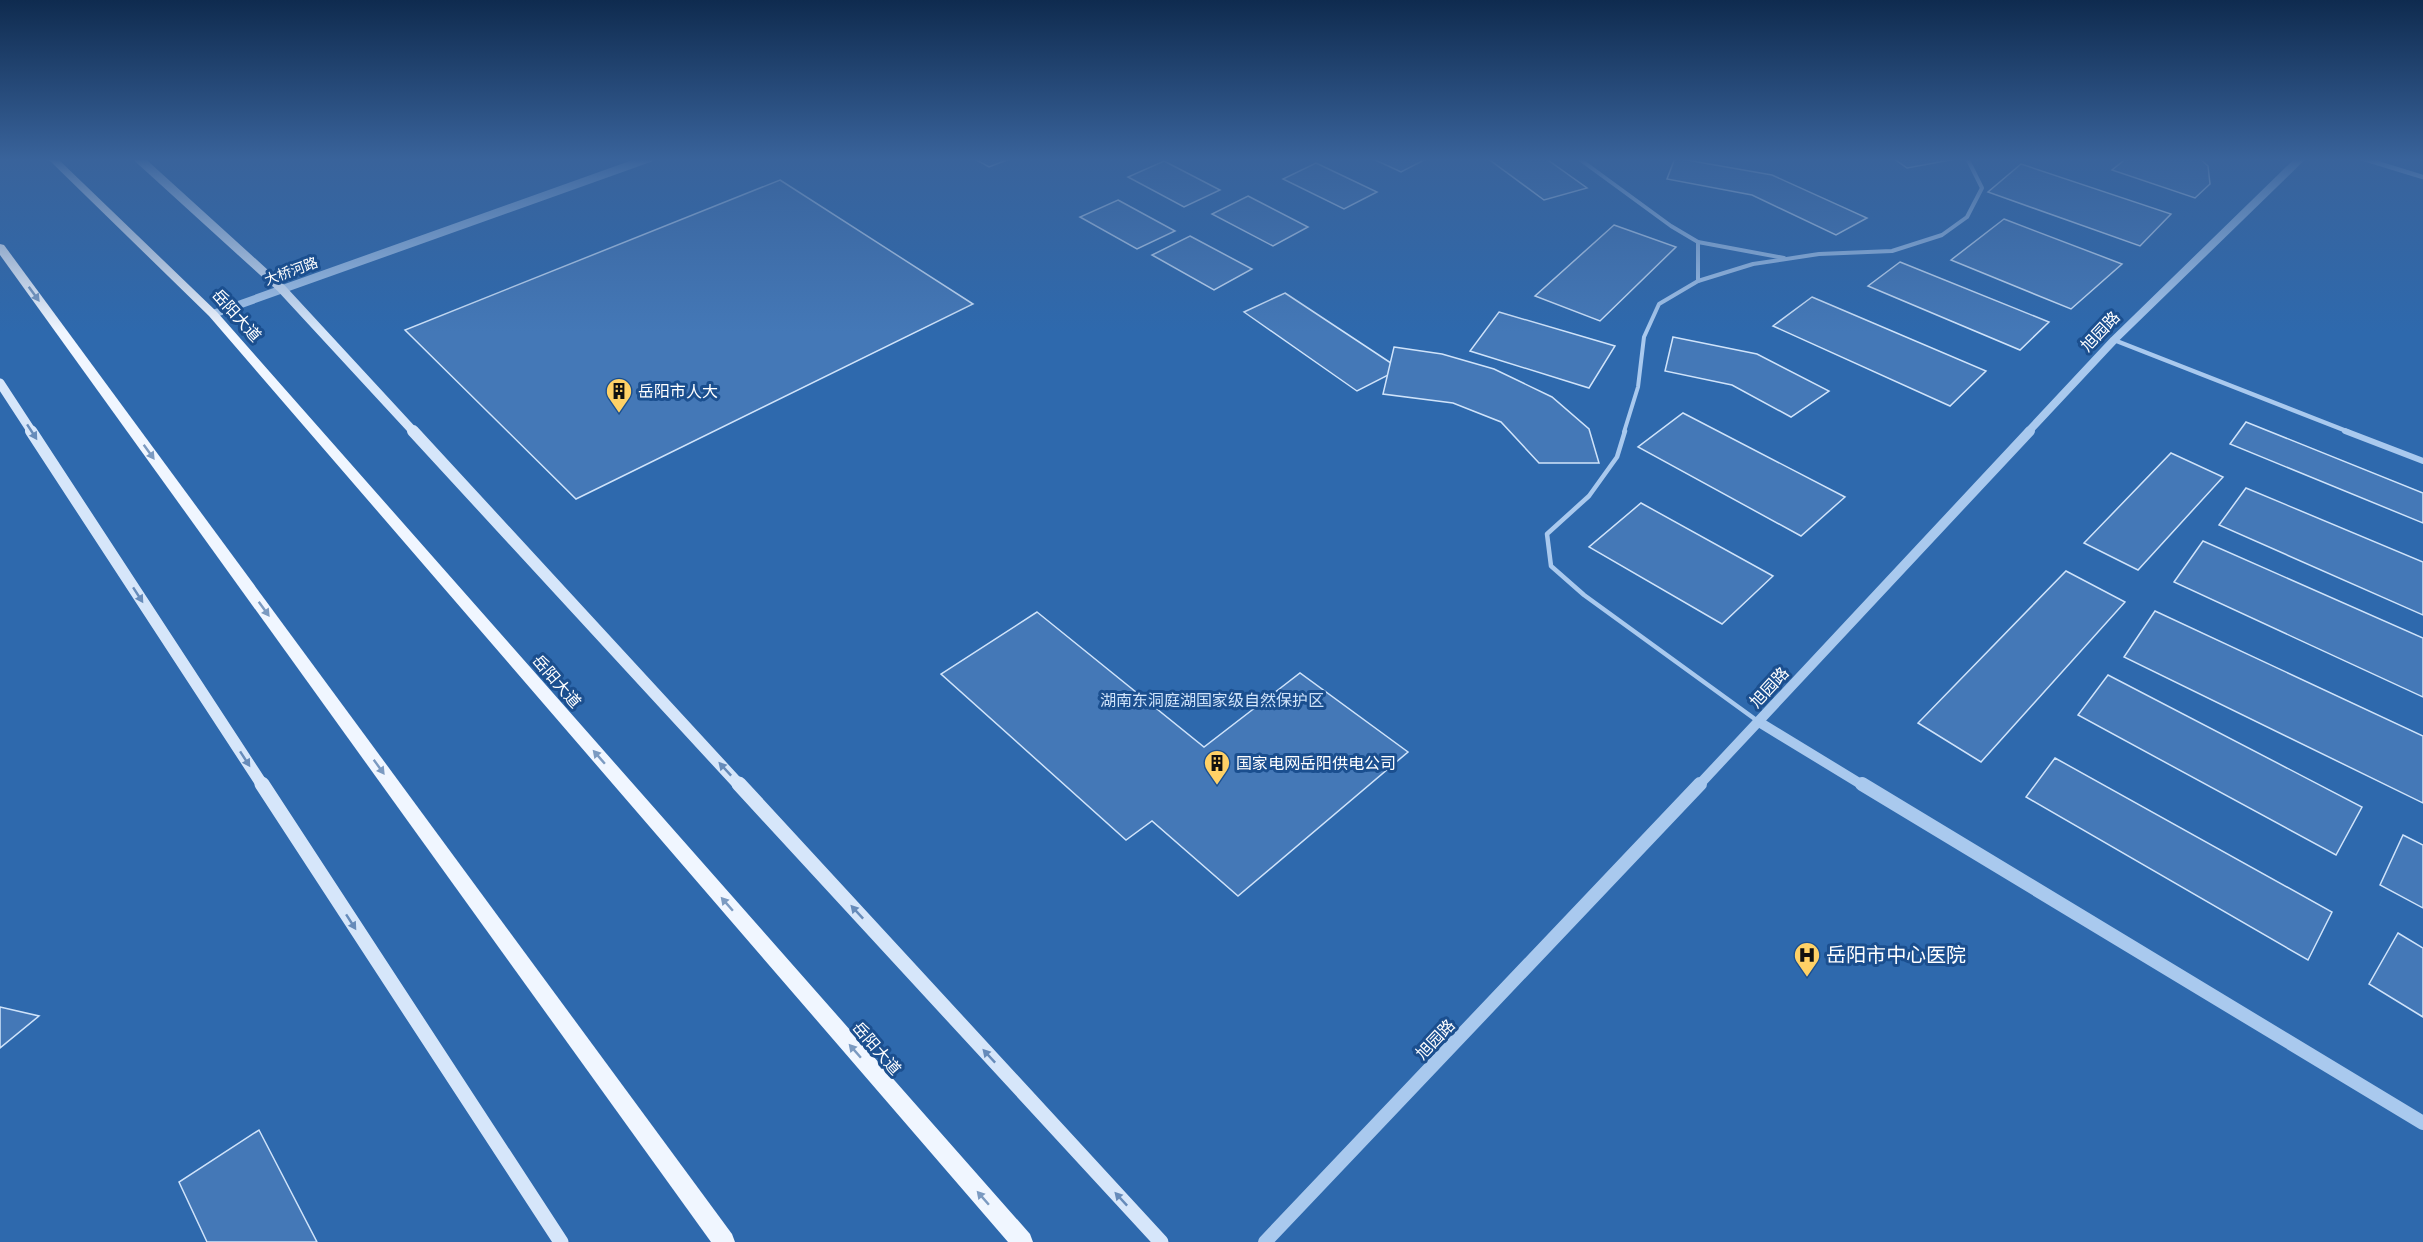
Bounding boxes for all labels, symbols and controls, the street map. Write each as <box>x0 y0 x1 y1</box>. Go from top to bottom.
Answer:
street label: 大桥河路 <box>262 253 320 288</box>
street label: 岳阳大道 <box>209 285 266 345</box>
one-way arrow <box>28 287 40 302</box>
street label: 旭园路 <box>2076 307 2123 355</box>
building icon: 岳阳市人大 <box>604 376 634 414</box>
place label: 岳阳市人大 <box>638 381 718 400</box>
one-way arrow <box>26 423 38 439</box>
one-way arrow <box>143 443 155 459</box>
one-way arrow <box>133 587 144 603</box>
one-way arrow <box>258 601 270 617</box>
street label: 岳阳大道 <box>529 650 586 711</box>
street label: 旭园路 <box>1745 663 1792 711</box>
park label: 湖南东洞庭湖国家级自然保护区 <box>1100 690 1324 709</box>
building icon: 国家电网岳阳供电公司 <box>1202 748 1232 786</box>
one-way arrow <box>239 750 250 767</box>
one-way arrow <box>593 750 606 765</box>
place label: 国家电网岳阳供电公司 <box>1236 753 1396 772</box>
one-way arrow <box>372 760 384 775</box>
one-way arrow <box>719 762 732 777</box>
one-way arrow <box>721 897 734 912</box>
one-way arrow <box>850 905 864 920</box>
one-way arrow <box>346 914 357 930</box>
hospital icon: 岳阳市中心医院 <box>1792 940 1822 978</box>
place label: 岳阳市中心医院 <box>1826 942 1966 966</box>
street label: 旭园路 <box>1411 1015 1458 1063</box>
street label: 岳阳大道 <box>849 1017 906 1078</box>
one-way arrow <box>849 1044 862 1059</box>
one-way arrow <box>982 1048 996 1063</box>
one-way arrow <box>977 1191 990 1206</box>
one-way arrow <box>1115 1192 1128 1207</box>

